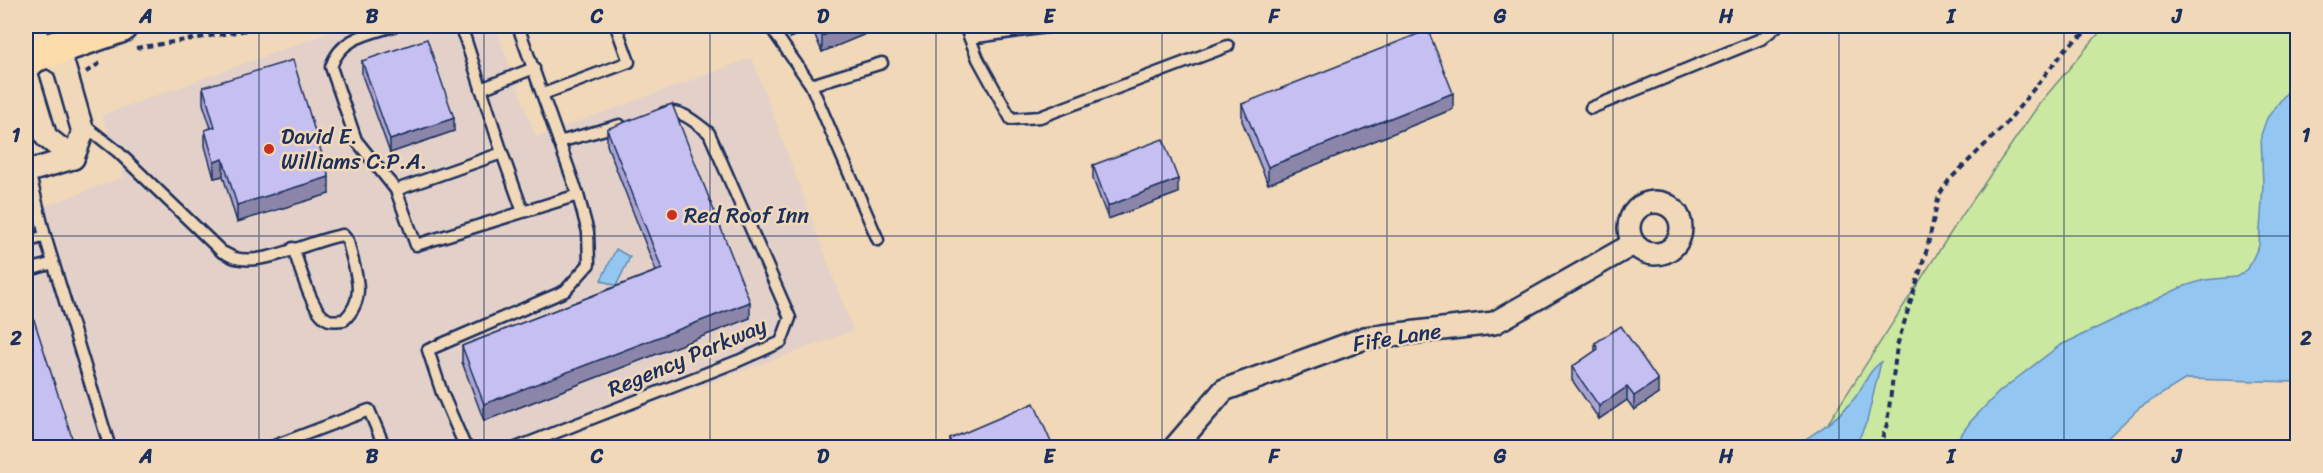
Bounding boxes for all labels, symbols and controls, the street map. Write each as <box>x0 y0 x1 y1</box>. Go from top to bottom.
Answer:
text: A <box>138 0 153 34</box>
text: B <box>366 0 379 34</box>
text: C <box>590 0 604 34</box>
text: D <box>817 0 830 34</box>
text: E <box>1043 0 1056 34</box>
text: F <box>1268 0 1281 34</box>
text: G <box>1493 0 1507 34</box>
text: H <box>1718 0 1734 34</box>
text: I <box>1946 0 1957 34</box>
text: J <box>2171 0 2183 34</box>
place label: David E. Williams C.P.A. <box>281 117 427 181</box>
text: 1 <box>12 118 21 153</box>
text: 1 <box>2302 118 2311 153</box>
marker: David E. Williams C.P.A. <box>262 142 276 156</box>
place label: Red Roof Inn <box>684 196 809 235</box>
marker: Red Roof Inn <box>665 208 679 222</box>
street label: Regency Parkway <box>601 306 773 408</box>
street label: Fife Lane <box>1350 311 1444 363</box>
text: 2 <box>9 321 22 356</box>
text: 2 <box>2299 321 2312 356</box>
text: A <box>138 439 153 473</box>
text: B <box>366 439 379 473</box>
text: C <box>590 439 604 473</box>
text: D <box>817 439 830 473</box>
text: E <box>1043 439 1056 473</box>
text: F <box>1268 439 1281 473</box>
text: G <box>1493 439 1507 473</box>
text: H <box>1718 439 1734 473</box>
text: I <box>1946 439 1957 473</box>
text: J <box>2171 439 2183 473</box>

